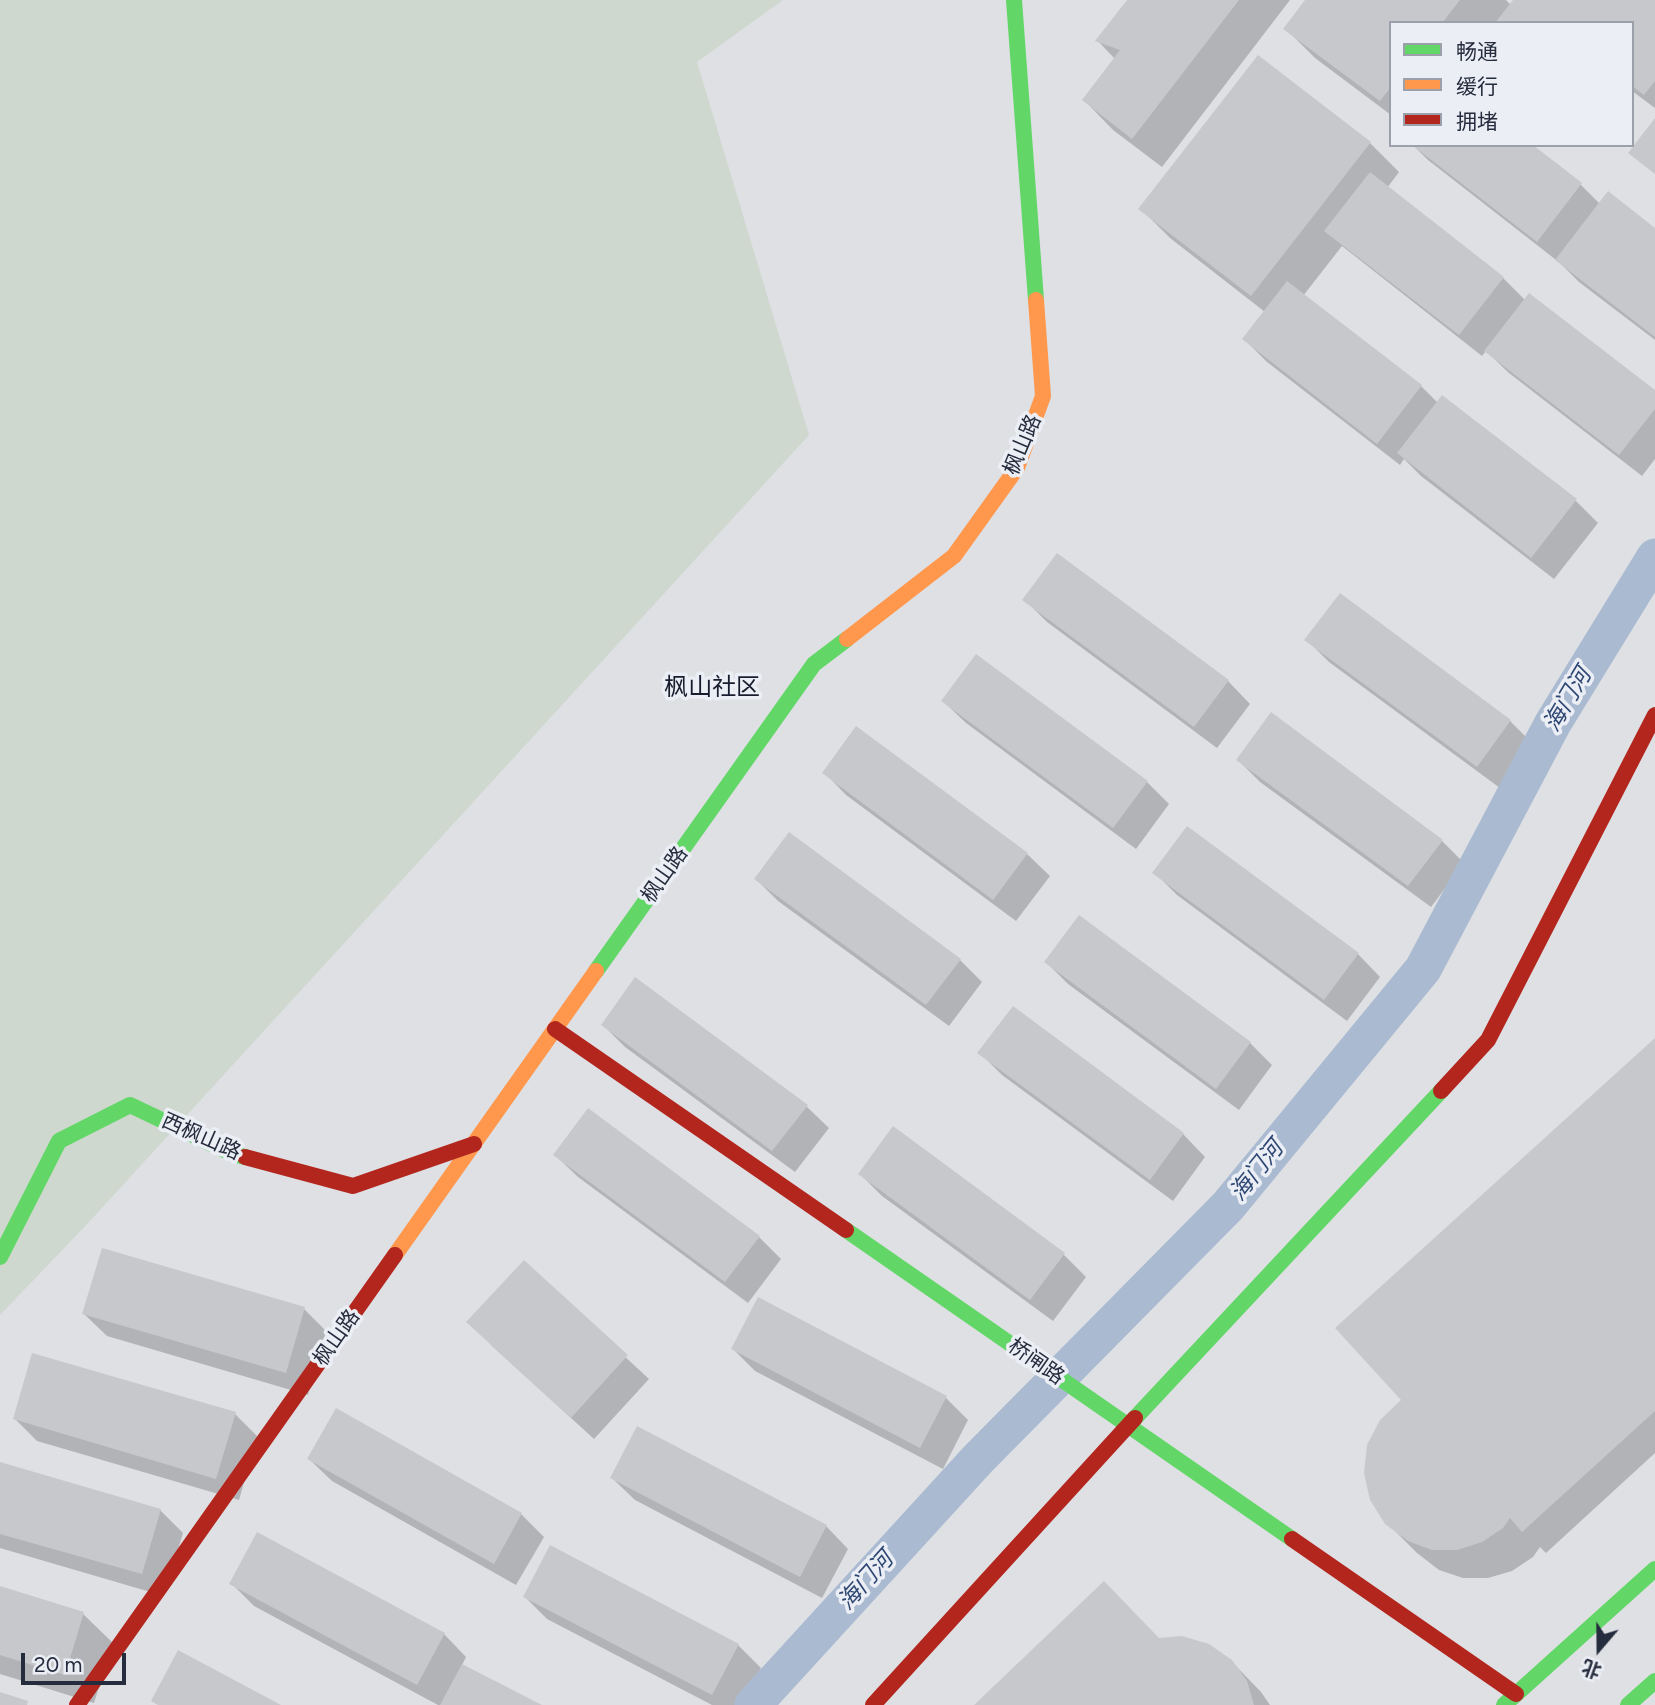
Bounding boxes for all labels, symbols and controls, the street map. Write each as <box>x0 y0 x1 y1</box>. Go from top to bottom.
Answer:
legend <box>1389 21 1634 147</box>
text: 畅通 <box>1456 39 1498 64</box>
text: 缓行 <box>1456 74 1498 99</box>
text: 拥堵 <box>1456 109 1498 134</box>
street label: 枫山路 <box>999 411 1047 479</box>
water label: 海门河 <box>1538 663 1598 737</box>
district label: 枫山社区 <box>664 674 760 702</box>
street label: 枫山路 <box>637 842 693 908</box>
street label: 西枫山路 <box>158 1108 244 1166</box>
water label: 海门河 <box>1225 1136 1289 1206</box>
street label: 枫山路 <box>309 1305 365 1371</box>
street label: 桥闸路 <box>1003 1334 1069 1390</box>
water label: 海门河 <box>833 1546 899 1616</box>
north arrow <box>1564 1614 1634 1684</box>
scale bar <box>24 1638 130 1682</box>
text: 20 m <box>34 1652 82 1677</box>
text: 北 <box>1579 1655 1605 1683</box>

